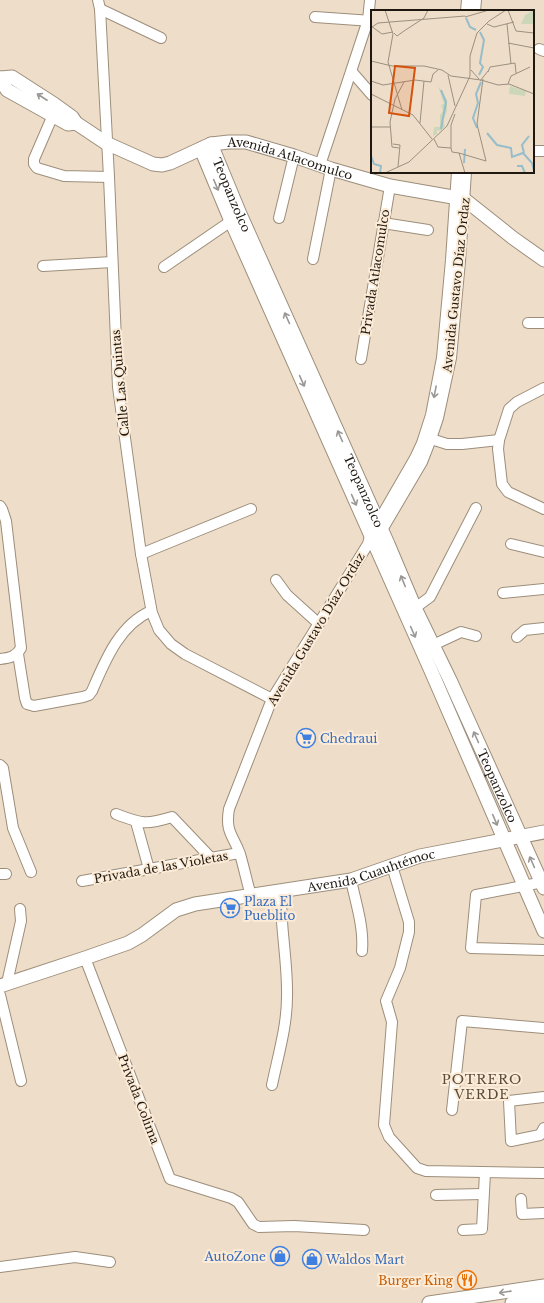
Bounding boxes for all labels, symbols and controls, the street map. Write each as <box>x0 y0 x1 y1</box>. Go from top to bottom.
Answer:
inset map <box>371 10 534 173</box>
one-way arrow <box>37 92 48 101</box>
street label: Avenida Atlacomulco <box>226 134 355 182</box>
street label: Teopanzolco <box>210 155 255 234</box>
one-way arrow <box>212 179 220 191</box>
street label: Avenida Gustavo Díaz Ordaz <box>439 196 473 374</box>
street label: Privada Atlacomulco <box>358 208 392 336</box>
one-way arrow <box>282 312 290 324</box>
street label: Calle Las Quintas <box>108 329 132 437</box>
one-way arrow <box>298 375 306 387</box>
one-way arrow <box>431 385 439 398</box>
one-way arrow <box>335 431 343 443</box>
street label: Teopanzolco <box>341 452 387 530</box>
one-way arrow <box>351 494 359 506</box>
street label: Avenida Gustavo Díaz Ordaz <box>264 549 368 709</box>
one-way arrow <box>399 575 407 587</box>
one-way arrow <box>410 625 417 637</box>
supermarket icon: Chedraui <box>295 727 317 749</box>
place label: Chedraui <box>320 731 377 746</box>
one-way arrow <box>472 731 479 743</box>
street label: Teopanzolco <box>475 747 521 825</box>
one-way arrow <box>492 813 499 825</box>
street label: Avenida Cuauhtémoc <box>305 846 437 894</box>
street label: Privada de las Violetas <box>93 848 229 886</box>
one-way arrow <box>528 856 536 868</box>
place label: Plaza El Pueblito <box>244 894 296 923</box>
supermarket icon: Plaza El Pueblito <box>219 897 241 919</box>
street label: Privada Colima <box>115 1052 163 1146</box>
district label: POTRERO VERDE <box>442 1071 522 1103</box>
shop icon: AutoZone <box>269 1245 291 1267</box>
shop icon: Waldos Mart <box>301 1248 323 1270</box>
place label: AutoZone <box>204 1249 266 1264</box>
place label: Waldos Mart <box>325 1252 405 1267</box>
restaurant icon: Burger King <box>456 1269 478 1291</box>
place label: Burger King <box>378 1273 454 1288</box>
one-way arrow <box>499 1288 512 1296</box>

